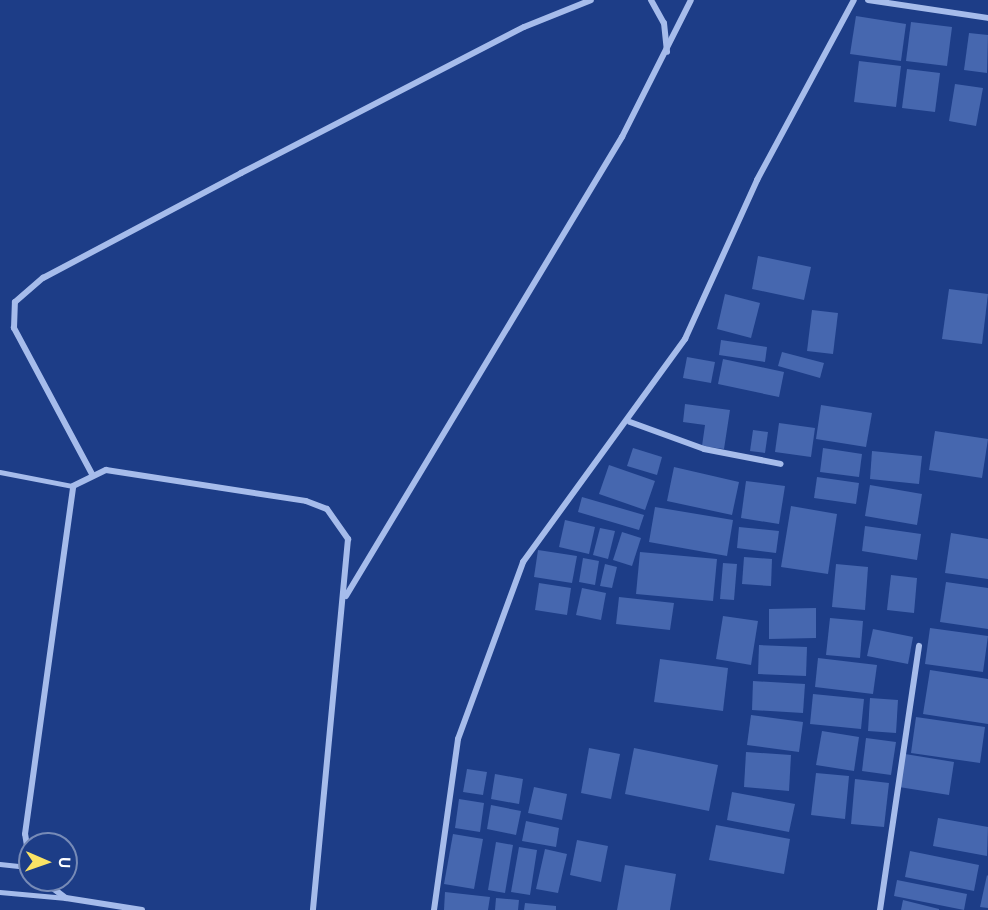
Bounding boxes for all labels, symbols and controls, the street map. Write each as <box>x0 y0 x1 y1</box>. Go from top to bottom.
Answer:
north arrow <box>18 832 78 892</box>
text: U <box>55 857 74 869</box>

